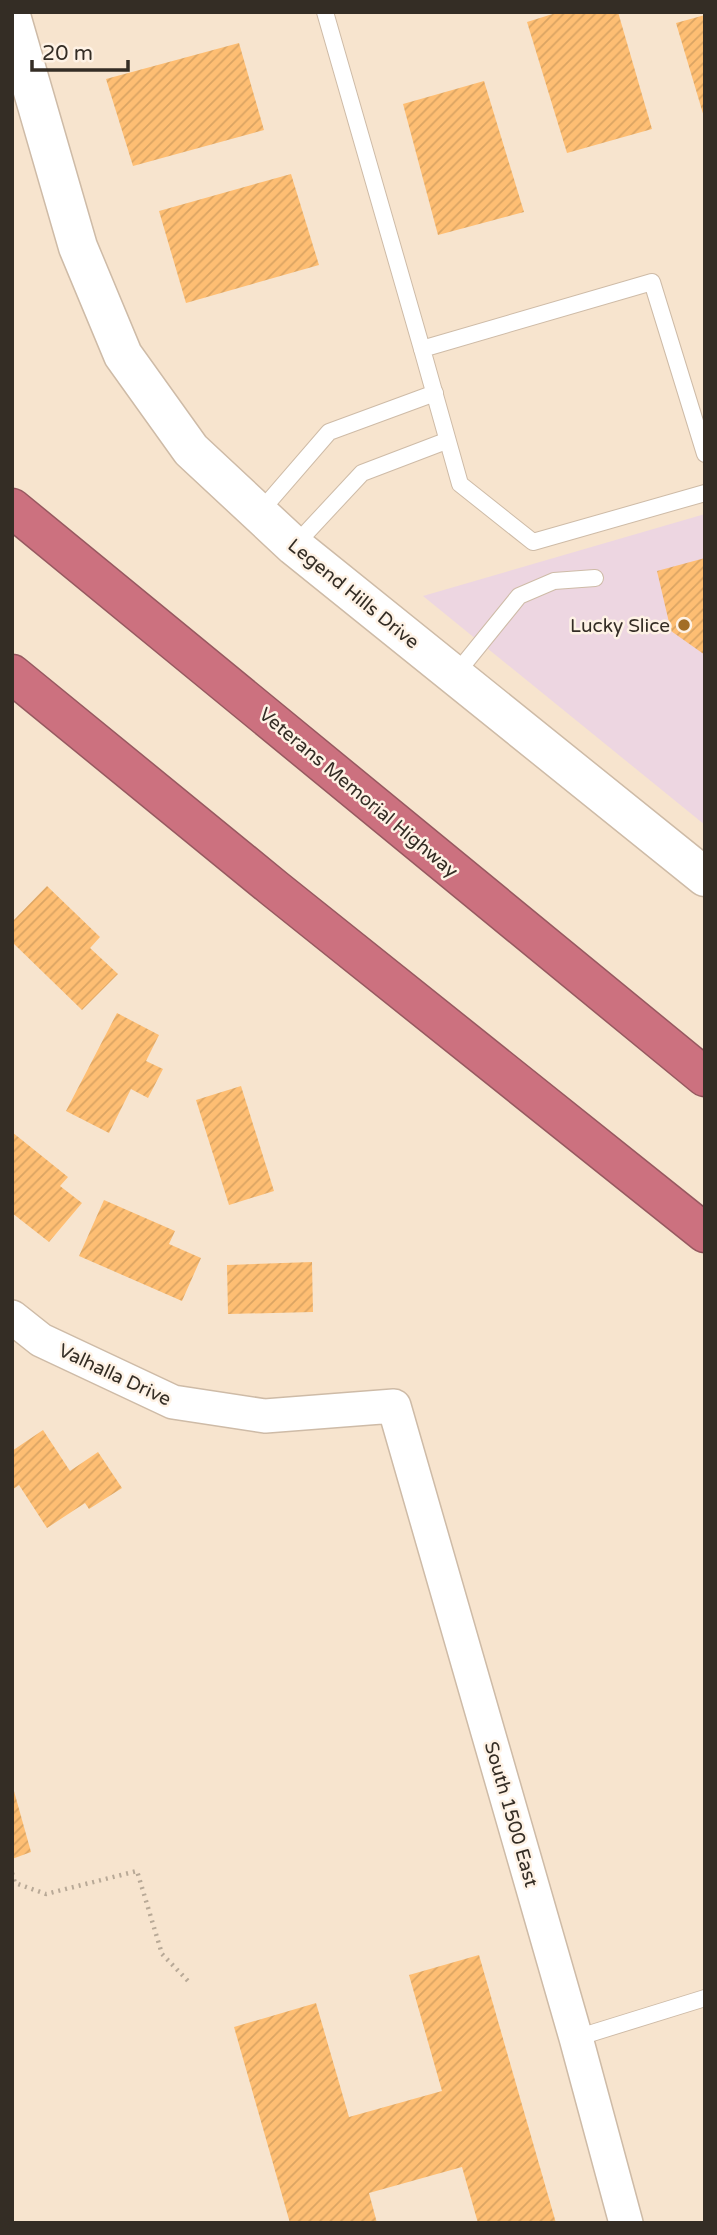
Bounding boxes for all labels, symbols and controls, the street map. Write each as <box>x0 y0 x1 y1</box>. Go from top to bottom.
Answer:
scale bar <box>32 28 128 72</box>
text: 20 m <box>42 41 93 66</box>
street label: Legend Hills Drive <box>283 534 423 653</box>
place label: Lucky Slice <box>570 615 670 637</box>
marker: Lucky Slice <box>676 617 692 633</box>
street label: Veterans Memorial Highway <box>255 703 462 882</box>
street label: Valhalla Drive <box>55 1339 174 1411</box>
street label: South 1500 East <box>480 1739 542 1890</box>

